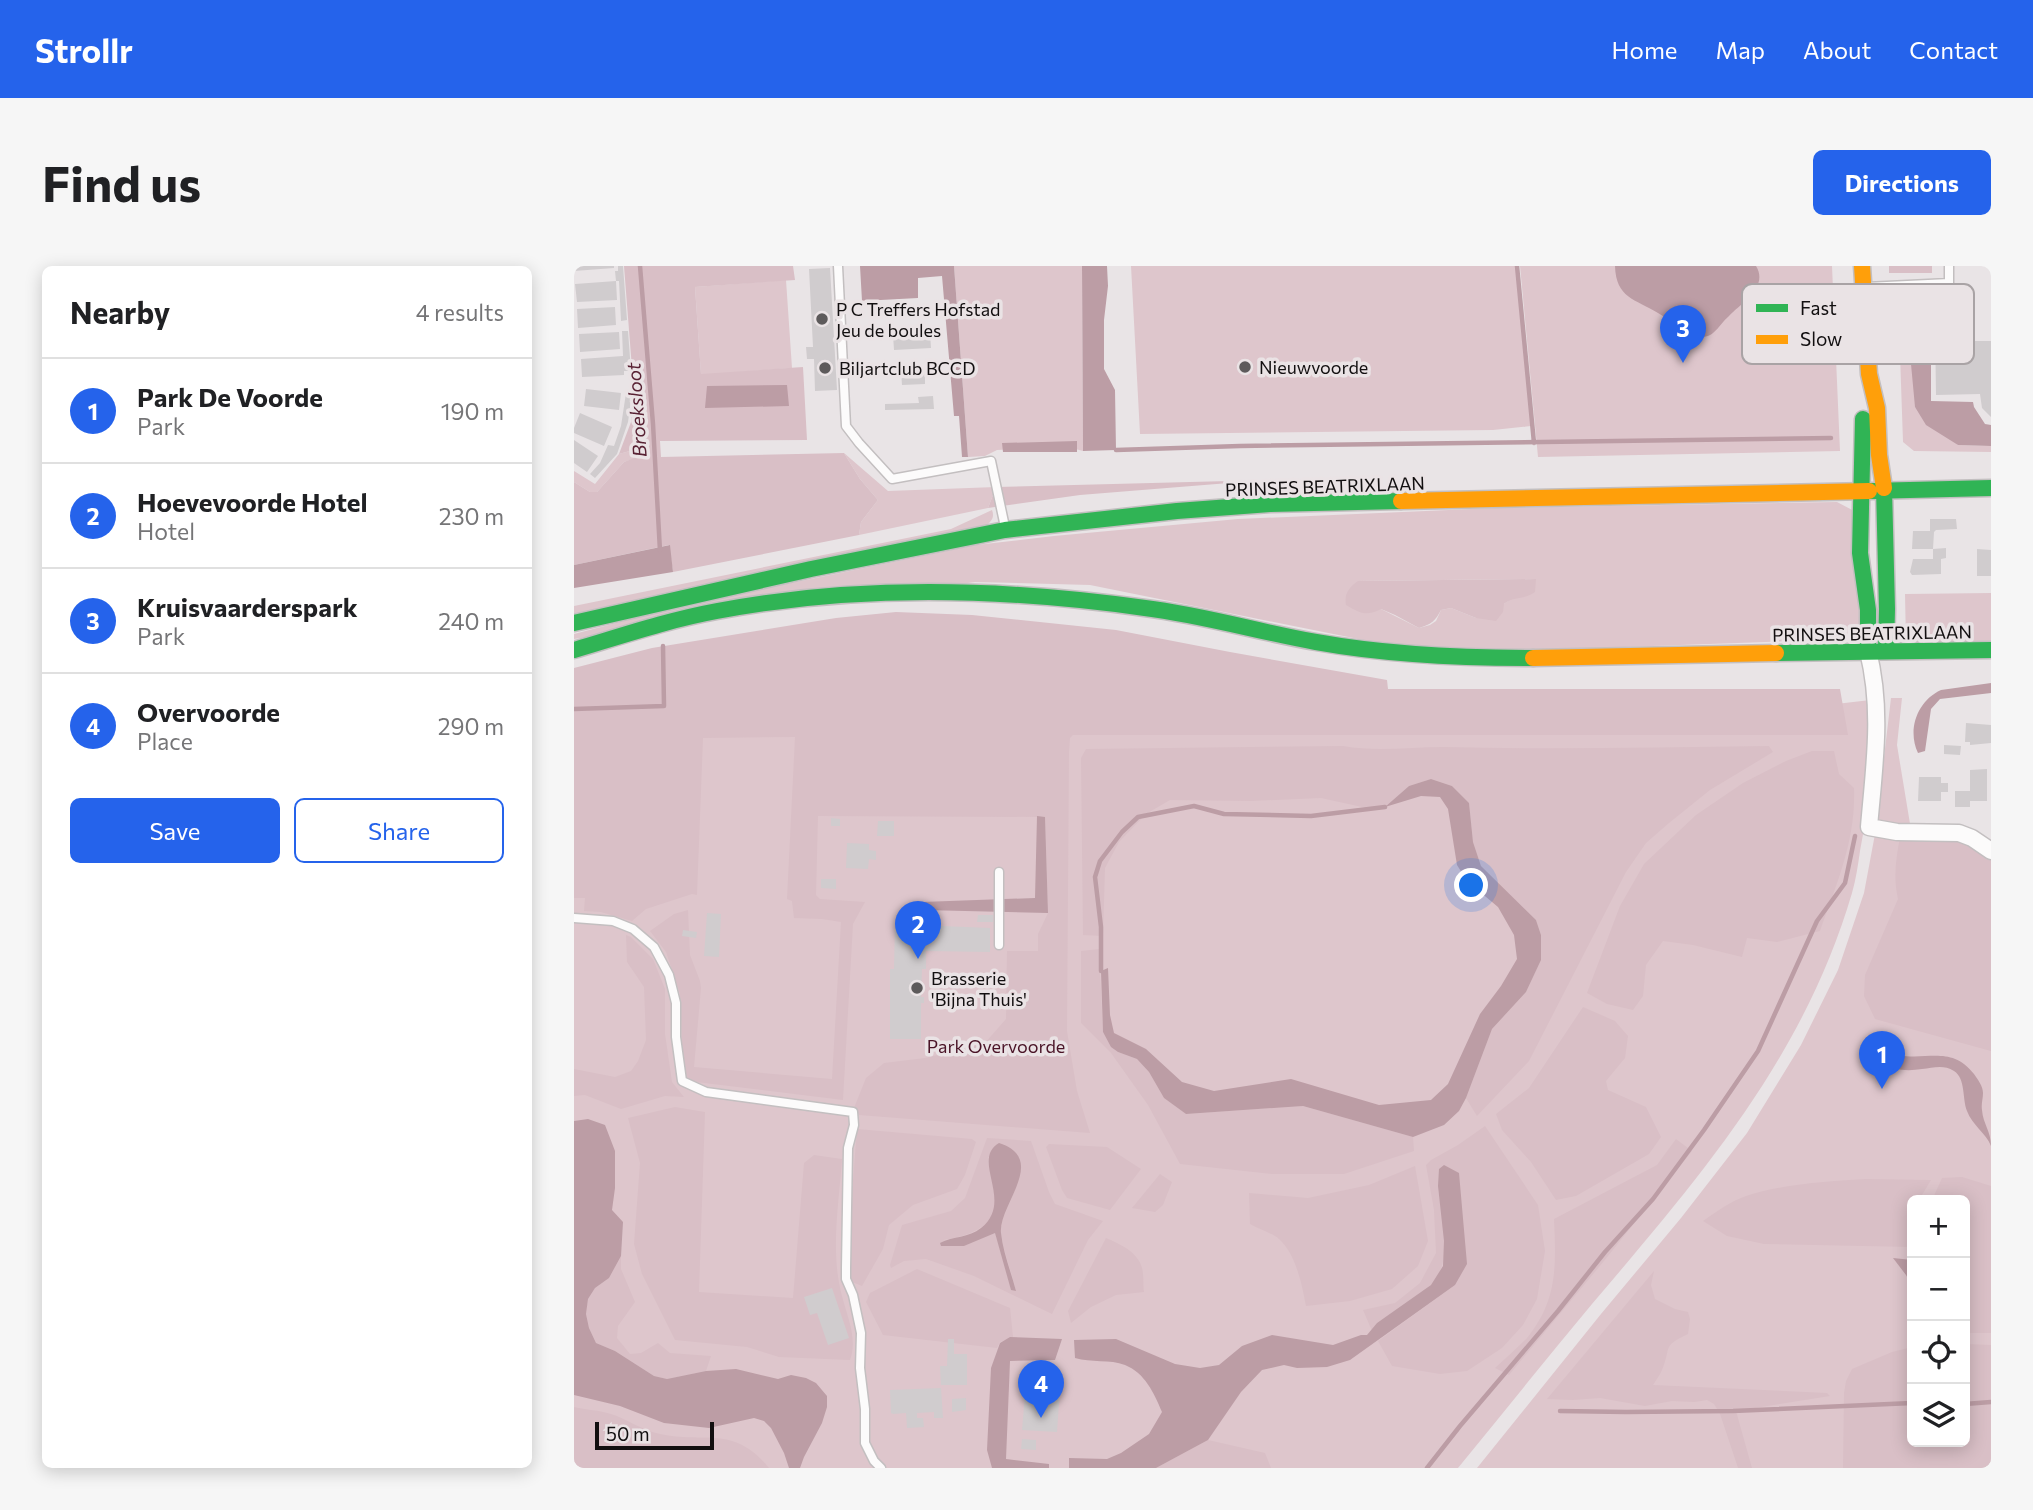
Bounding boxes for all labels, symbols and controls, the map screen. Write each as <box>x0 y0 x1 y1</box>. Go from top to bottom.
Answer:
text: Strollr <box>35 29 133 70</box>
text: Home <box>1612 35 1678 64</box>
text: Map <box>1716 35 1765 64</box>
text: About <box>1803 35 1871 64</box>
text: Contact <box>1909 35 1998 64</box>
button: Directions <box>1813 150 1991 215</box>
text: Find us <box>42 152 201 212</box>
legend <box>1742 284 1974 364</box>
text: Nearby <box>70 293 170 330</box>
text: Fast <box>1800 296 1837 319</box>
text: 4 results <box>416 298 504 326</box>
place label: P C Treffers Hofstad Jeu de boules <box>836 298 1000 341</box>
pin: 3 <box>1660 305 1706 363</box>
marker: P C Treffers Hofstad Jeu de boules <box>814 311 830 327</box>
text: Slow <box>1800 327 1842 350</box>
place label: Nieuwvoorde <box>1259 356 1368 378</box>
place label: Biljartclub BCCD <box>839 357 975 379</box>
marker: Nieuwvoorde <box>1237 359 1253 375</box>
marker: Biljartclub BCCD <box>817 360 833 376</box>
water label: Broeksloot <box>621 361 651 458</box>
text: Park De Voorde <box>137 381 323 412</box>
text: 1 <box>88 397 98 425</box>
text: 190 m <box>441 397 504 425</box>
text: Park <box>137 412 185 440</box>
street label: PRINSES BEATRIXLAAN <box>1225 472 1425 500</box>
text: Hoevevoorde Hotel <box>137 486 368 517</box>
text: 2 <box>86 502 100 530</box>
text: 230 m <box>439 502 504 530</box>
text: Hotel <box>137 517 195 545</box>
text: Kruisvaarderspark <box>137 591 358 622</box>
text: 3 <box>86 607 100 635</box>
text: 240 m <box>438 607 504 635</box>
street label: PRINSES BEATRIXLAAN <box>1772 620 1972 646</box>
text: Park <box>137 622 185 650</box>
text: Overvoorde <box>137 696 280 727</box>
text: 4 <box>86 712 100 740</box>
text: 290 m <box>438 712 504 740</box>
text: Place <box>137 727 193 755</box>
button: Save <box>70 798 280 863</box>
button: Share <box>294 798 504 863</box>
your location <box>1454 868 1488 902</box>
pin: 2 <box>895 901 941 959</box>
place label: Brasserie 'Bijna Thuis' <box>931 967 1027 1010</box>
marker: Brasserie 'Bijna Thuis' <box>909 980 925 996</box>
pin: 1 <box>1859 1031 1905 1089</box>
park label: Park Overvoorde <box>927 1035 1065 1057</box>
map controls <box>1907 1195 1970 1447</box>
button: + <box>1907 1195 1970 1258</box>
button: − <box>1907 1258 1970 1321</box>
button: locate <box>1907 1321 1970 1384</box>
pin: 4 <box>1018 1360 1064 1418</box>
button: layers <box>1907 1384 1970 1447</box>
scale bar <box>595 1419 714 1451</box>
text: 50 m <box>606 1422 650 1445</box>

